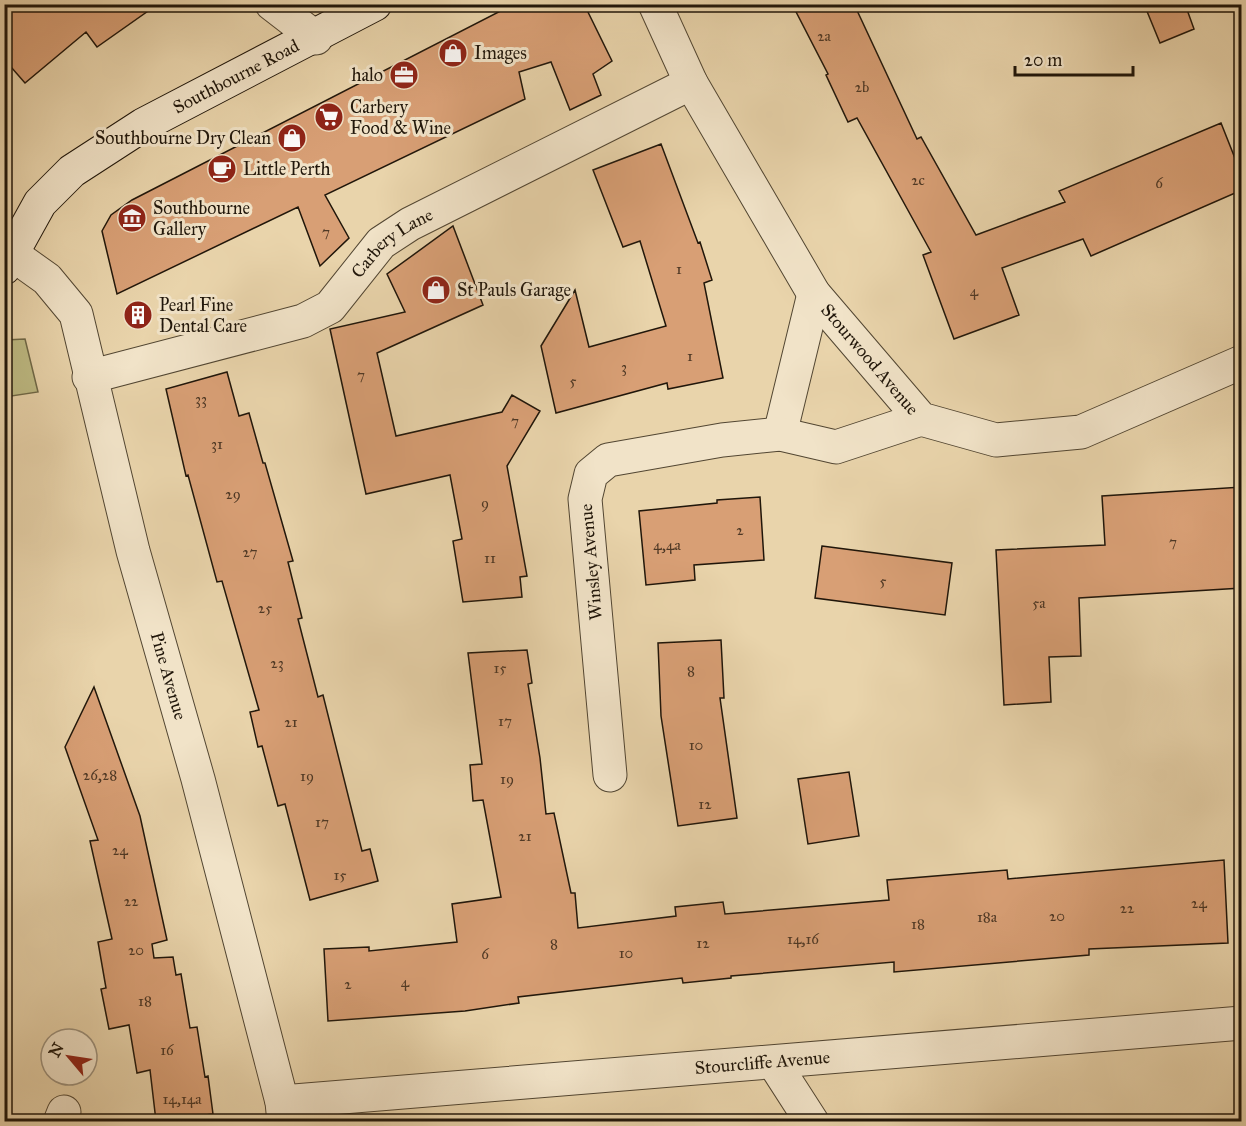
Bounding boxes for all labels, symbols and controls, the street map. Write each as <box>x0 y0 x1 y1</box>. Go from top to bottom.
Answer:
house number: 2a <box>817 27 832 45</box>
street label: Southbourne Road <box>169 35 303 118</box>
shop icon: Images <box>437 37 469 69</box>
scale bar <box>1015 39 1134 77</box>
place label: Images <box>474 42 527 65</box>
text: 20 m <box>1024 49 1062 71</box>
office icon: halo <box>388 59 420 91</box>
place label: halo <box>351 64 383 86</box>
house number: 2b <box>855 78 869 96</box>
place label: Carbery Food & Wine <box>350 96 451 139</box>
supermarket icon: Carbery Food & Wine <box>313 101 345 133</box>
shop icon: Southbourne Dry Clean <box>276 122 308 154</box>
place label: Southbourne Dry Clean <box>95 127 271 149</box>
cafe icon: Little Perth <box>206 153 238 185</box>
place label: Little Perth <box>243 158 331 180</box>
house number: 2c <box>911 171 925 189</box>
house number: 6 <box>1155 174 1164 192</box>
place label: Southbourne Gallery <box>153 197 250 240</box>
museum icon: Southbourne Gallery <box>116 202 148 234</box>
street label: Carbery Lane <box>347 203 436 282</box>
house number: 7 <box>322 223 330 241</box>
house number: 1 <box>676 260 682 278</box>
shop icon: St Pauls Garage <box>420 274 452 306</box>
place label: St Pauls Garage <box>457 279 571 302</box>
house number: 4 <box>970 282 979 300</box>
place label: Pearl Fine Dental Care <box>159 294 247 337</box>
building icon: Pearl Fine Dental Care <box>122 299 154 331</box>
street label: Stourwood Avenue <box>816 299 924 419</box>
house number: 1 <box>687 347 693 365</box>
house number: 3 <box>621 358 627 376</box>
house number: 7 <box>357 366 365 384</box>
house number: 5 <box>570 372 577 390</box>
house number: 33 <box>195 390 207 408</box>
house number: 7 <box>511 412 519 430</box>
house number: 31 <box>211 435 223 453</box>
house number: 29 <box>225 485 241 503</box>
house number: 9 <box>481 494 489 512</box>
street label: Winsley Avenue <box>575 503 607 621</box>
house number: 2 <box>736 521 744 539</box>
house number: 7 <box>1169 533 1177 551</box>
house number: 4,4a <box>653 536 681 554</box>
house number: 27 <box>243 543 258 561</box>
house number: 11 <box>484 549 496 567</box>
house number: 5 <box>880 572 887 590</box>
house number: 5a <box>1032 594 1046 612</box>
house number: 25 <box>258 599 272 617</box>
street label: Pine Avenue <box>146 629 192 722</box>
house number: 23 <box>270 654 284 672</box>
house number: 15 <box>494 659 506 677</box>
house number: 8 <box>687 662 695 680</box>
house number: 17 <box>498 712 512 730</box>
house number: 21 <box>284 713 298 731</box>
house number: 10 <box>689 736 703 754</box>
house number: 26,28 <box>83 766 117 784</box>
house number: 19 <box>300 767 314 785</box>
house number: 19 <box>500 770 514 788</box>
house number: 12 <box>698 795 712 813</box>
house number: 17 <box>315 813 329 831</box>
house number: 21 <box>518 827 532 845</box>
house number: 24 <box>112 841 129 859</box>
house number: 15 <box>334 866 346 884</box>
house number: 22 <box>124 892 139 910</box>
house number: 24 <box>1191 894 1208 912</box>
house number: 22 <box>1120 899 1135 917</box>
house number: 20 <box>1049 907 1065 925</box>
house number: 18a <box>977 908 998 926</box>
house number: 18 <box>911 915 925 933</box>
house number: 14,16 <box>787 930 820 948</box>
house number: 12 <box>696 934 710 952</box>
house number: 8 <box>550 935 558 953</box>
house number: 20 <box>128 941 144 959</box>
house number: 10 <box>619 944 633 962</box>
house number: 6 <box>481 945 490 963</box>
house number: 4 <box>401 973 410 991</box>
house number: 2 <box>344 975 352 993</box>
house number: 18 <box>138 992 152 1010</box>
north arrow <box>39 1027 99 1087</box>
text: N <box>45 1039 68 1061</box>
house number: 16 <box>160 1041 175 1059</box>
street label: Stourcliffe Avenue <box>694 1046 831 1079</box>
house number: 14,14a <box>162 1090 202 1108</box>

